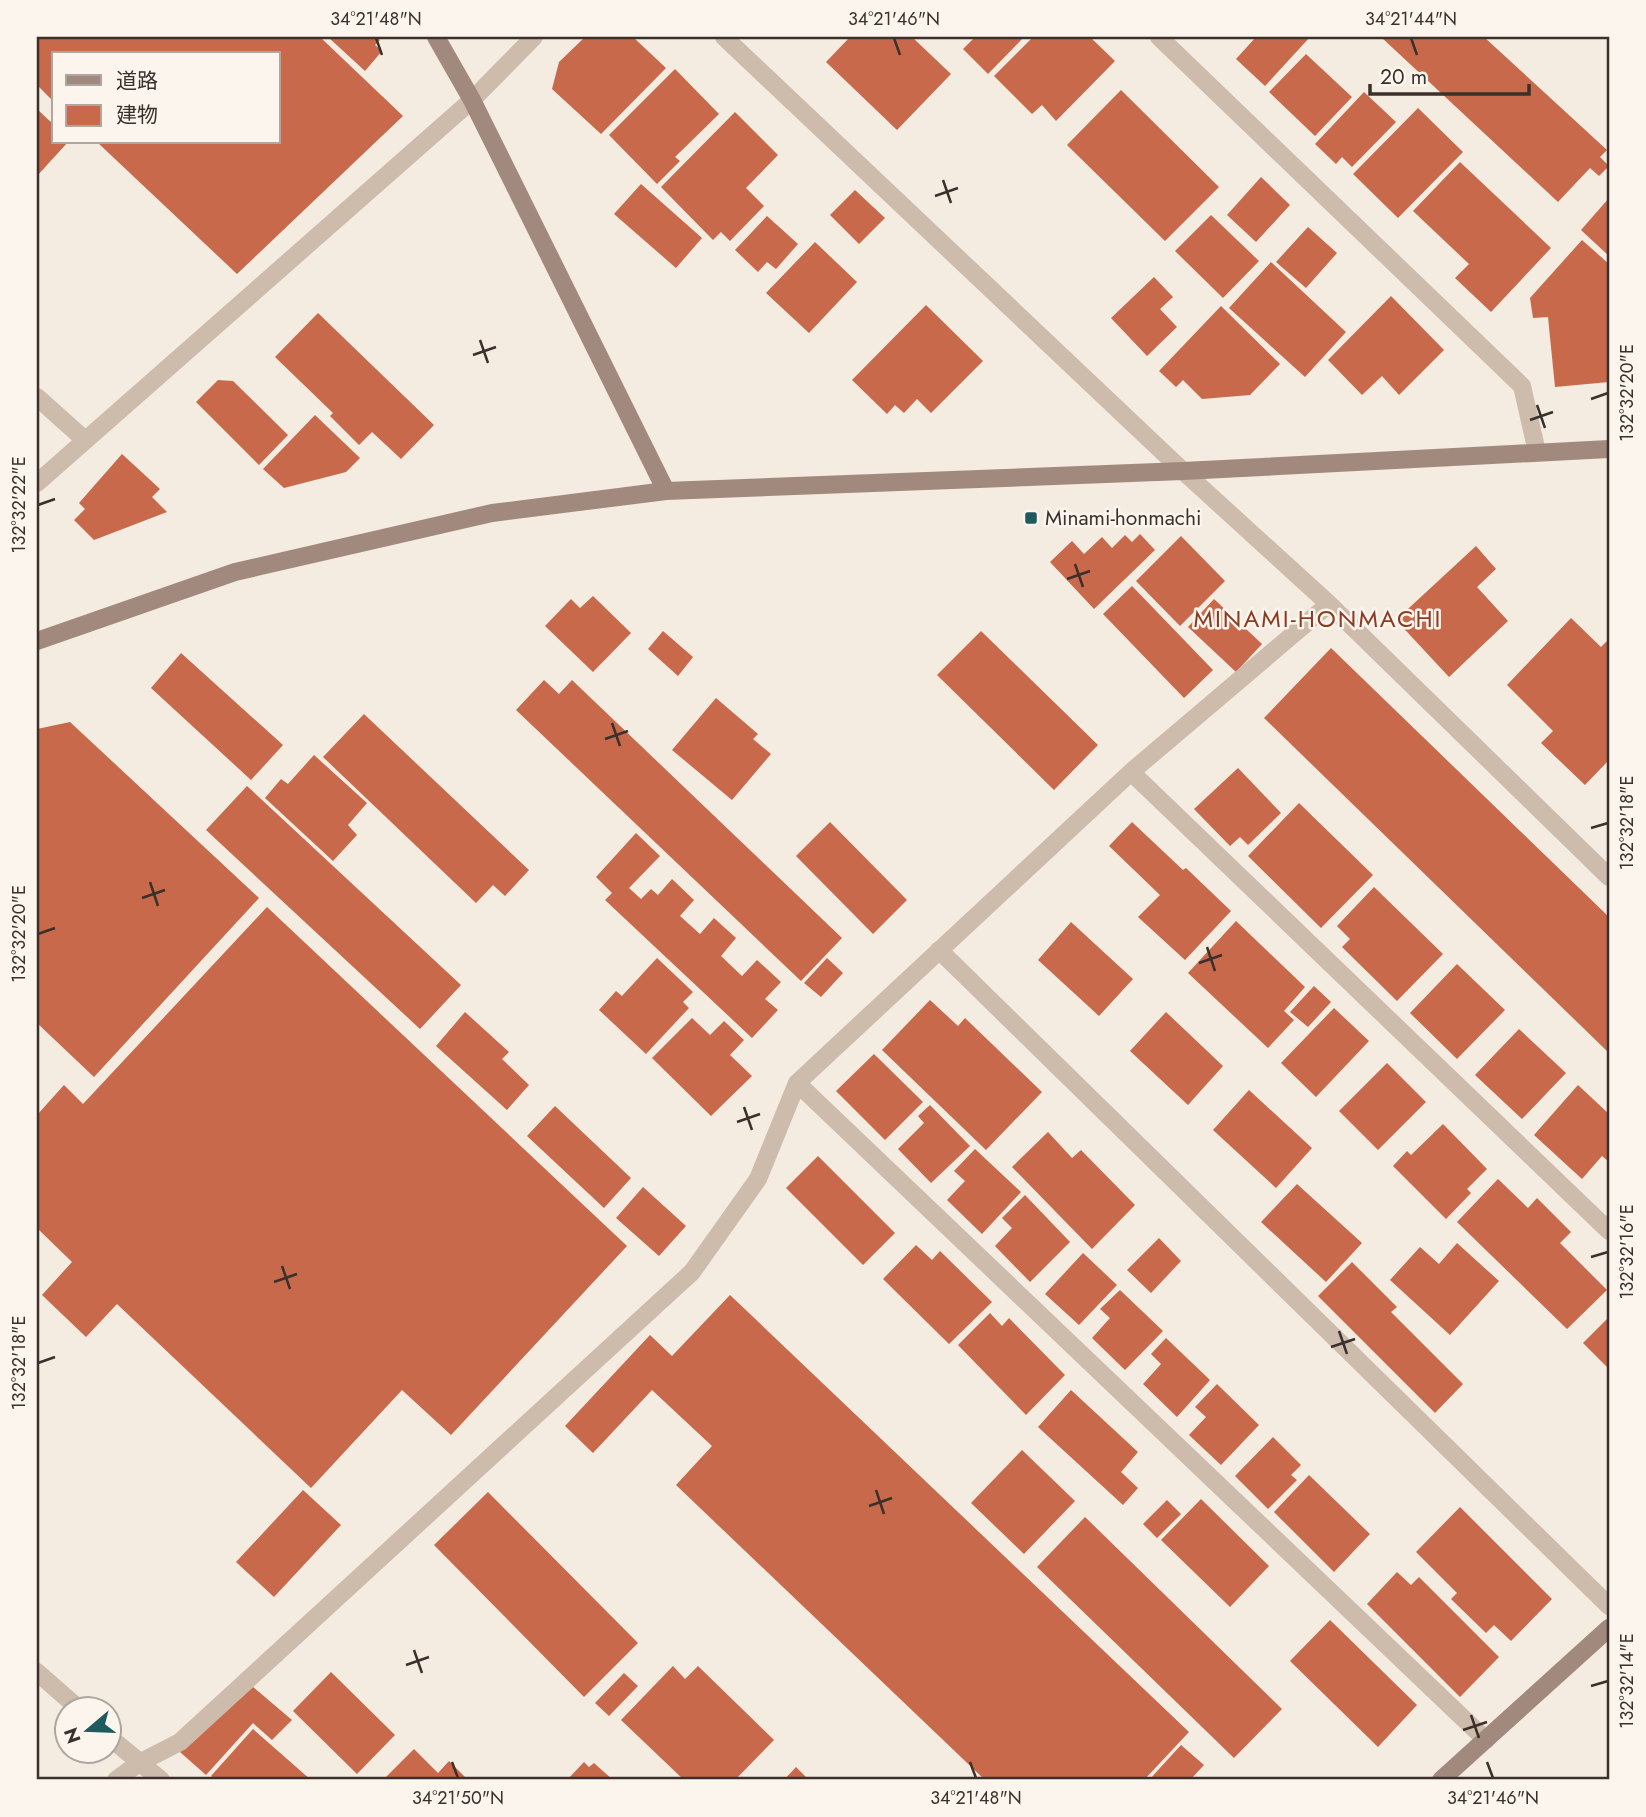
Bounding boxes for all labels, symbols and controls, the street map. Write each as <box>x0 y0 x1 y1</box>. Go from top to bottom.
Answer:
text: 34°21'48"N <box>330 6 422 32</box>
text: 34°21'46"N <box>848 6 940 32</box>
text: 34°21'44"N <box>1365 6 1457 32</box>
legend <box>52 52 280 144</box>
scale bar <box>1370 52 1529 96</box>
text: 20 m <box>1380 62 1427 92</box>
text: 道路 <box>116 66 158 96</box>
text: 建物 <box>116 100 158 130</box>
text: 132°32'20"E <box>1614 344 1640 442</box>
text: 132°32'22"E <box>6 456 32 554</box>
place label: Minami-honmachi <box>1045 503 1201 533</box>
marker: Minami-honmachi <box>1023 510 1039 526</box>
district label: MINAMI-HONMACHI <box>1194 601 1442 636</box>
text: 132°32'18"E <box>1614 776 1640 870</box>
text: 132°32'20"E <box>6 885 32 983</box>
text: 132°32'16"E <box>1614 1204 1640 1300</box>
text: 132°32'18"E <box>6 1316 32 1410</box>
text: 132°32'14"E <box>1614 1633 1640 1729</box>
north arrow <box>52 1694 122 1764</box>
text: N <box>57 1724 88 1747</box>
text: 34°21'50"N <box>412 1785 504 1811</box>
text: 34°21'48"N <box>930 1785 1022 1811</box>
text: 34°21'46"N <box>1447 1785 1539 1811</box>

